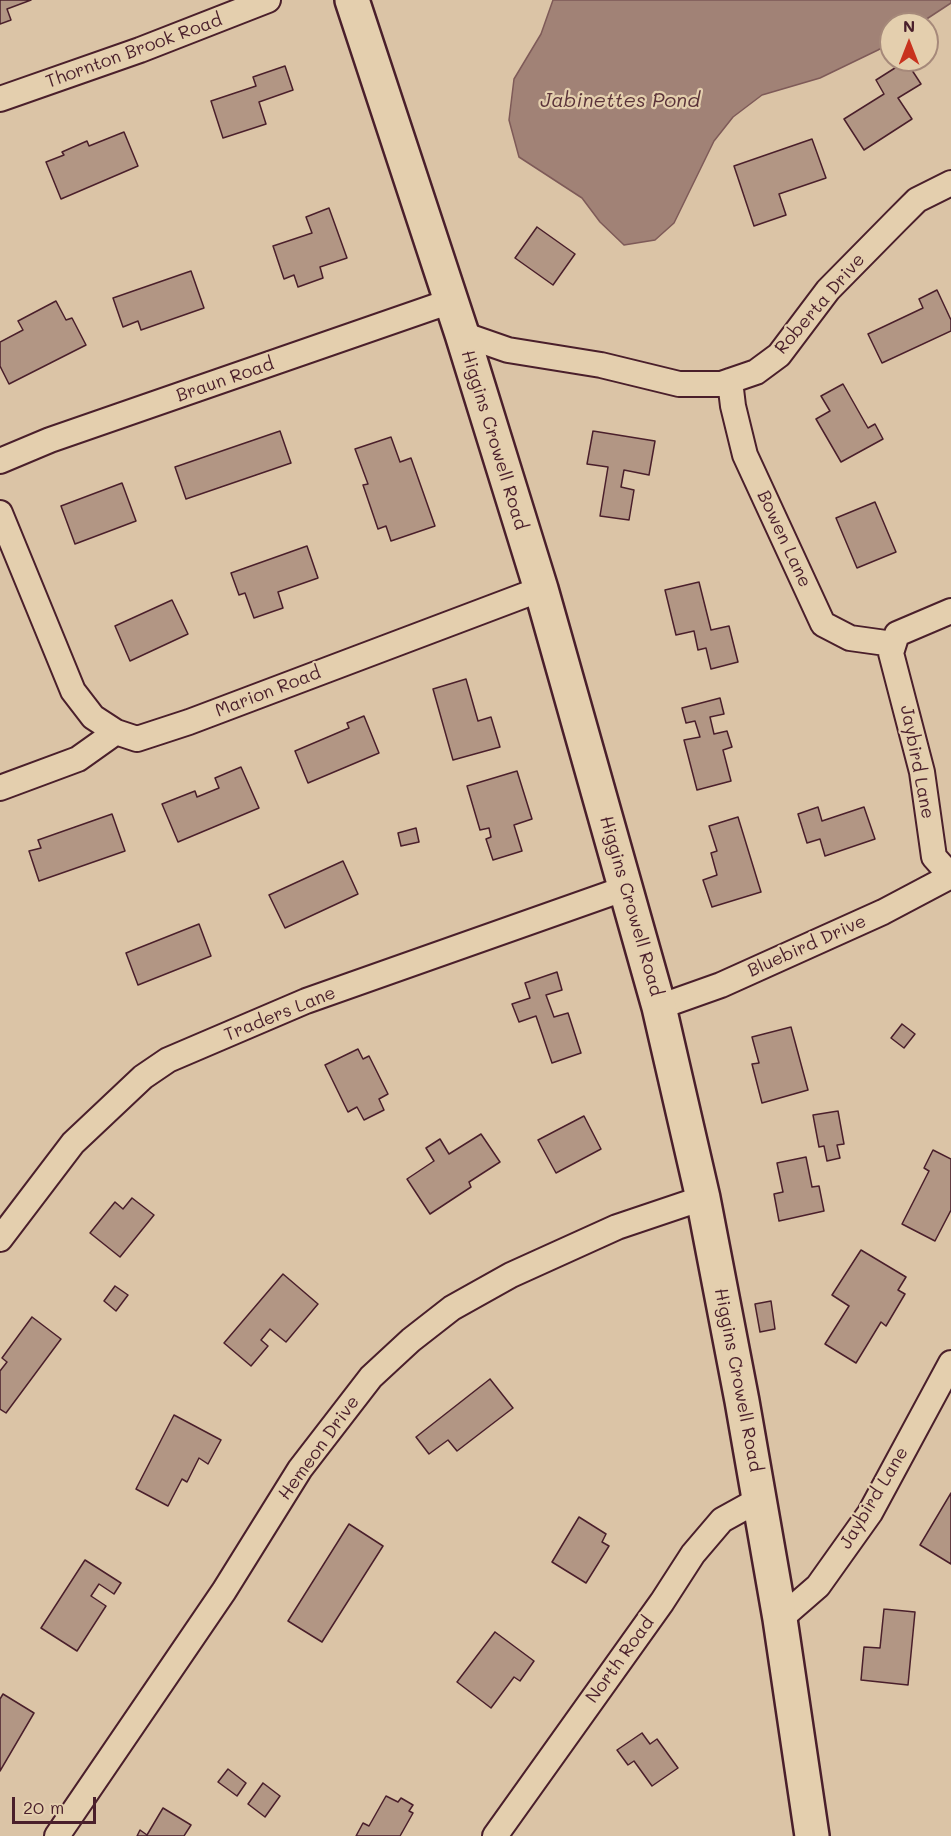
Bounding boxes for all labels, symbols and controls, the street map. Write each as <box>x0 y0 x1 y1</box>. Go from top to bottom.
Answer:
street label: Thornton Brook Road <box>43 9 225 93</box>
north arrow <box>879 12 939 72</box>
text: N <box>903 15 915 36</box>
water label: Jabinettes Pond <box>540 89 700 113</box>
street label: Roberta Drive <box>770 249 870 359</box>
street label: Higgins Crowell Road <box>456 348 532 532</box>
street label: Braun Road <box>173 353 277 407</box>
street label: Bowen Lane <box>752 487 816 591</box>
street label: Marion Road <box>212 662 324 722</box>
street label: Jaybird Lane <box>895 703 939 821</box>
street label: Higgins Crowell Road <box>595 813 667 999</box>
street label: Bluebird Drive <box>744 910 870 982</box>
street label: Traders Lane <box>221 982 339 1046</box>
street label: Higgins Crowell Road <box>710 1286 766 1474</box>
street label: Hemeon Drive <box>274 1392 364 1504</box>
street label: Jaybird Lane <box>835 1443 913 1553</box>
street label: North Road <box>581 1613 659 1707</box>
scale bar <box>15 1785 99 1823</box>
text: 20 m <box>23 1795 64 1819</box>

